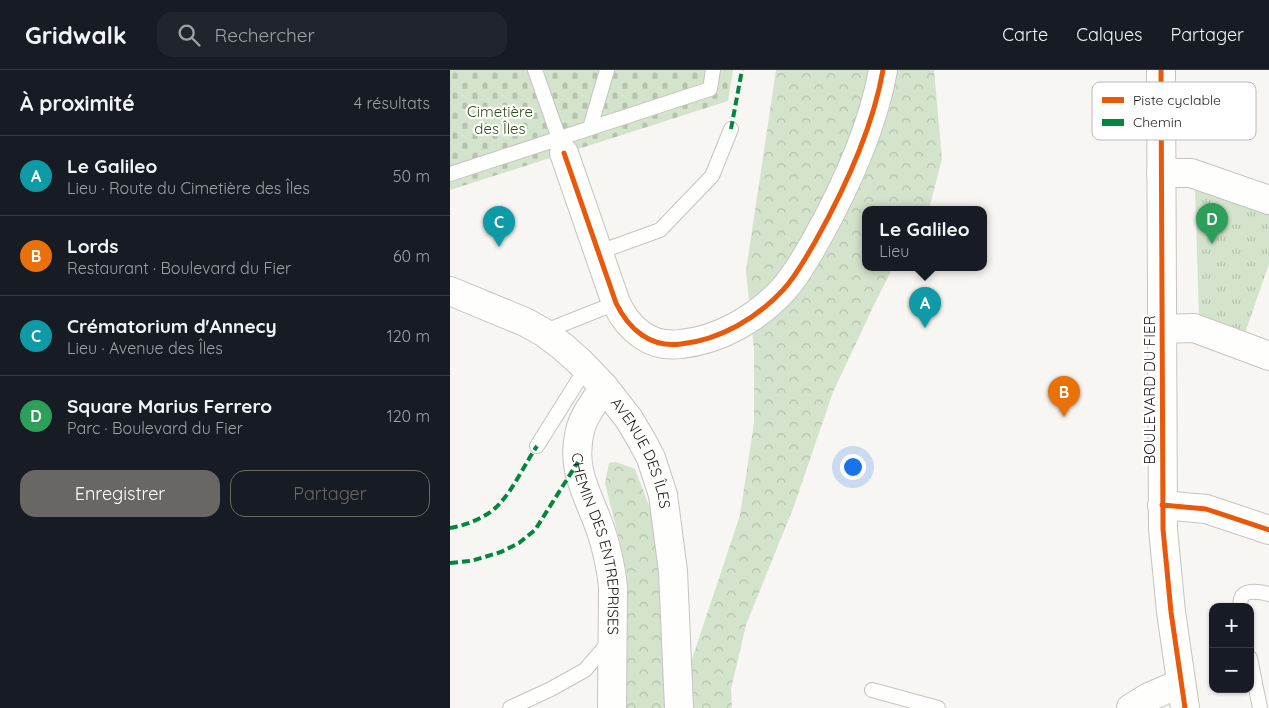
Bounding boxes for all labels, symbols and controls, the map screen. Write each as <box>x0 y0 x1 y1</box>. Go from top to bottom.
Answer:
search box <box>157 12 507 57</box>
text: Gridwalk <box>25 20 127 50</box>
icon: search <box>175 21 203 49</box>
text: Rechercher <box>215 23 315 47</box>
text: Carte <box>1002 23 1048 46</box>
text: Calques <box>1076 23 1143 46</box>
text: Partager <box>1171 23 1244 46</box>
legend <box>1092 82 1256 140</box>
text: À proximité <box>20 90 135 116</box>
text: Piste cyclable <box>1133 91 1221 109</box>
text: 4 résultats <box>354 93 430 113</box>
park label: Cimetière des Îles <box>467 102 533 138</box>
text: Chemin <box>1133 113 1182 131</box>
text: Le Galileo <box>67 154 157 178</box>
text: A <box>31 166 41 186</box>
text: 50 m <box>393 166 430 186</box>
text: Lieu · Route du Cimetière des Îles <box>67 178 310 198</box>
pin: D <box>1196 203 1228 244</box>
pin: C <box>483 206 515 247</box>
popup <box>862 206 987 271</box>
text: Le Galileo <box>879 217 970 241</box>
text: Lords <box>67 234 118 258</box>
text: Lieu <box>879 241 909 261</box>
text: B <box>31 246 41 266</box>
text: 60 m <box>393 246 430 266</box>
text: Restaurant · Boulevard du Fier <box>67 258 291 278</box>
pin: A <box>909 287 941 328</box>
text: Crématorium d'Annecy <box>67 314 277 338</box>
street label: BOULEVARD DU FIER <box>1140 316 1159 464</box>
text: C <box>31 326 41 346</box>
text: 120 m <box>387 326 430 346</box>
text: Lieu · Avenue des Îles <box>67 338 223 358</box>
pin: B <box>1048 376 1080 417</box>
text: Square Marius Ferrero <box>67 394 272 418</box>
street label: AVENUE DES ÎLES <box>607 394 675 510</box>
text: D <box>30 406 42 426</box>
text: 120 m <box>387 406 430 426</box>
text: Parc · Boulevard du Fier <box>67 418 243 438</box>
street label: CHEMIN DES ENTREPRISES <box>568 452 623 635</box>
your location <box>840 454 866 480</box>
button: Enregistrer <box>20 470 220 517</box>
button: Partager <box>230 470 430 517</box>
map controls <box>1209 603 1254 693</box>
button: + <box>1209 603 1254 648</box>
button: − <box>1209 648 1254 693</box>

